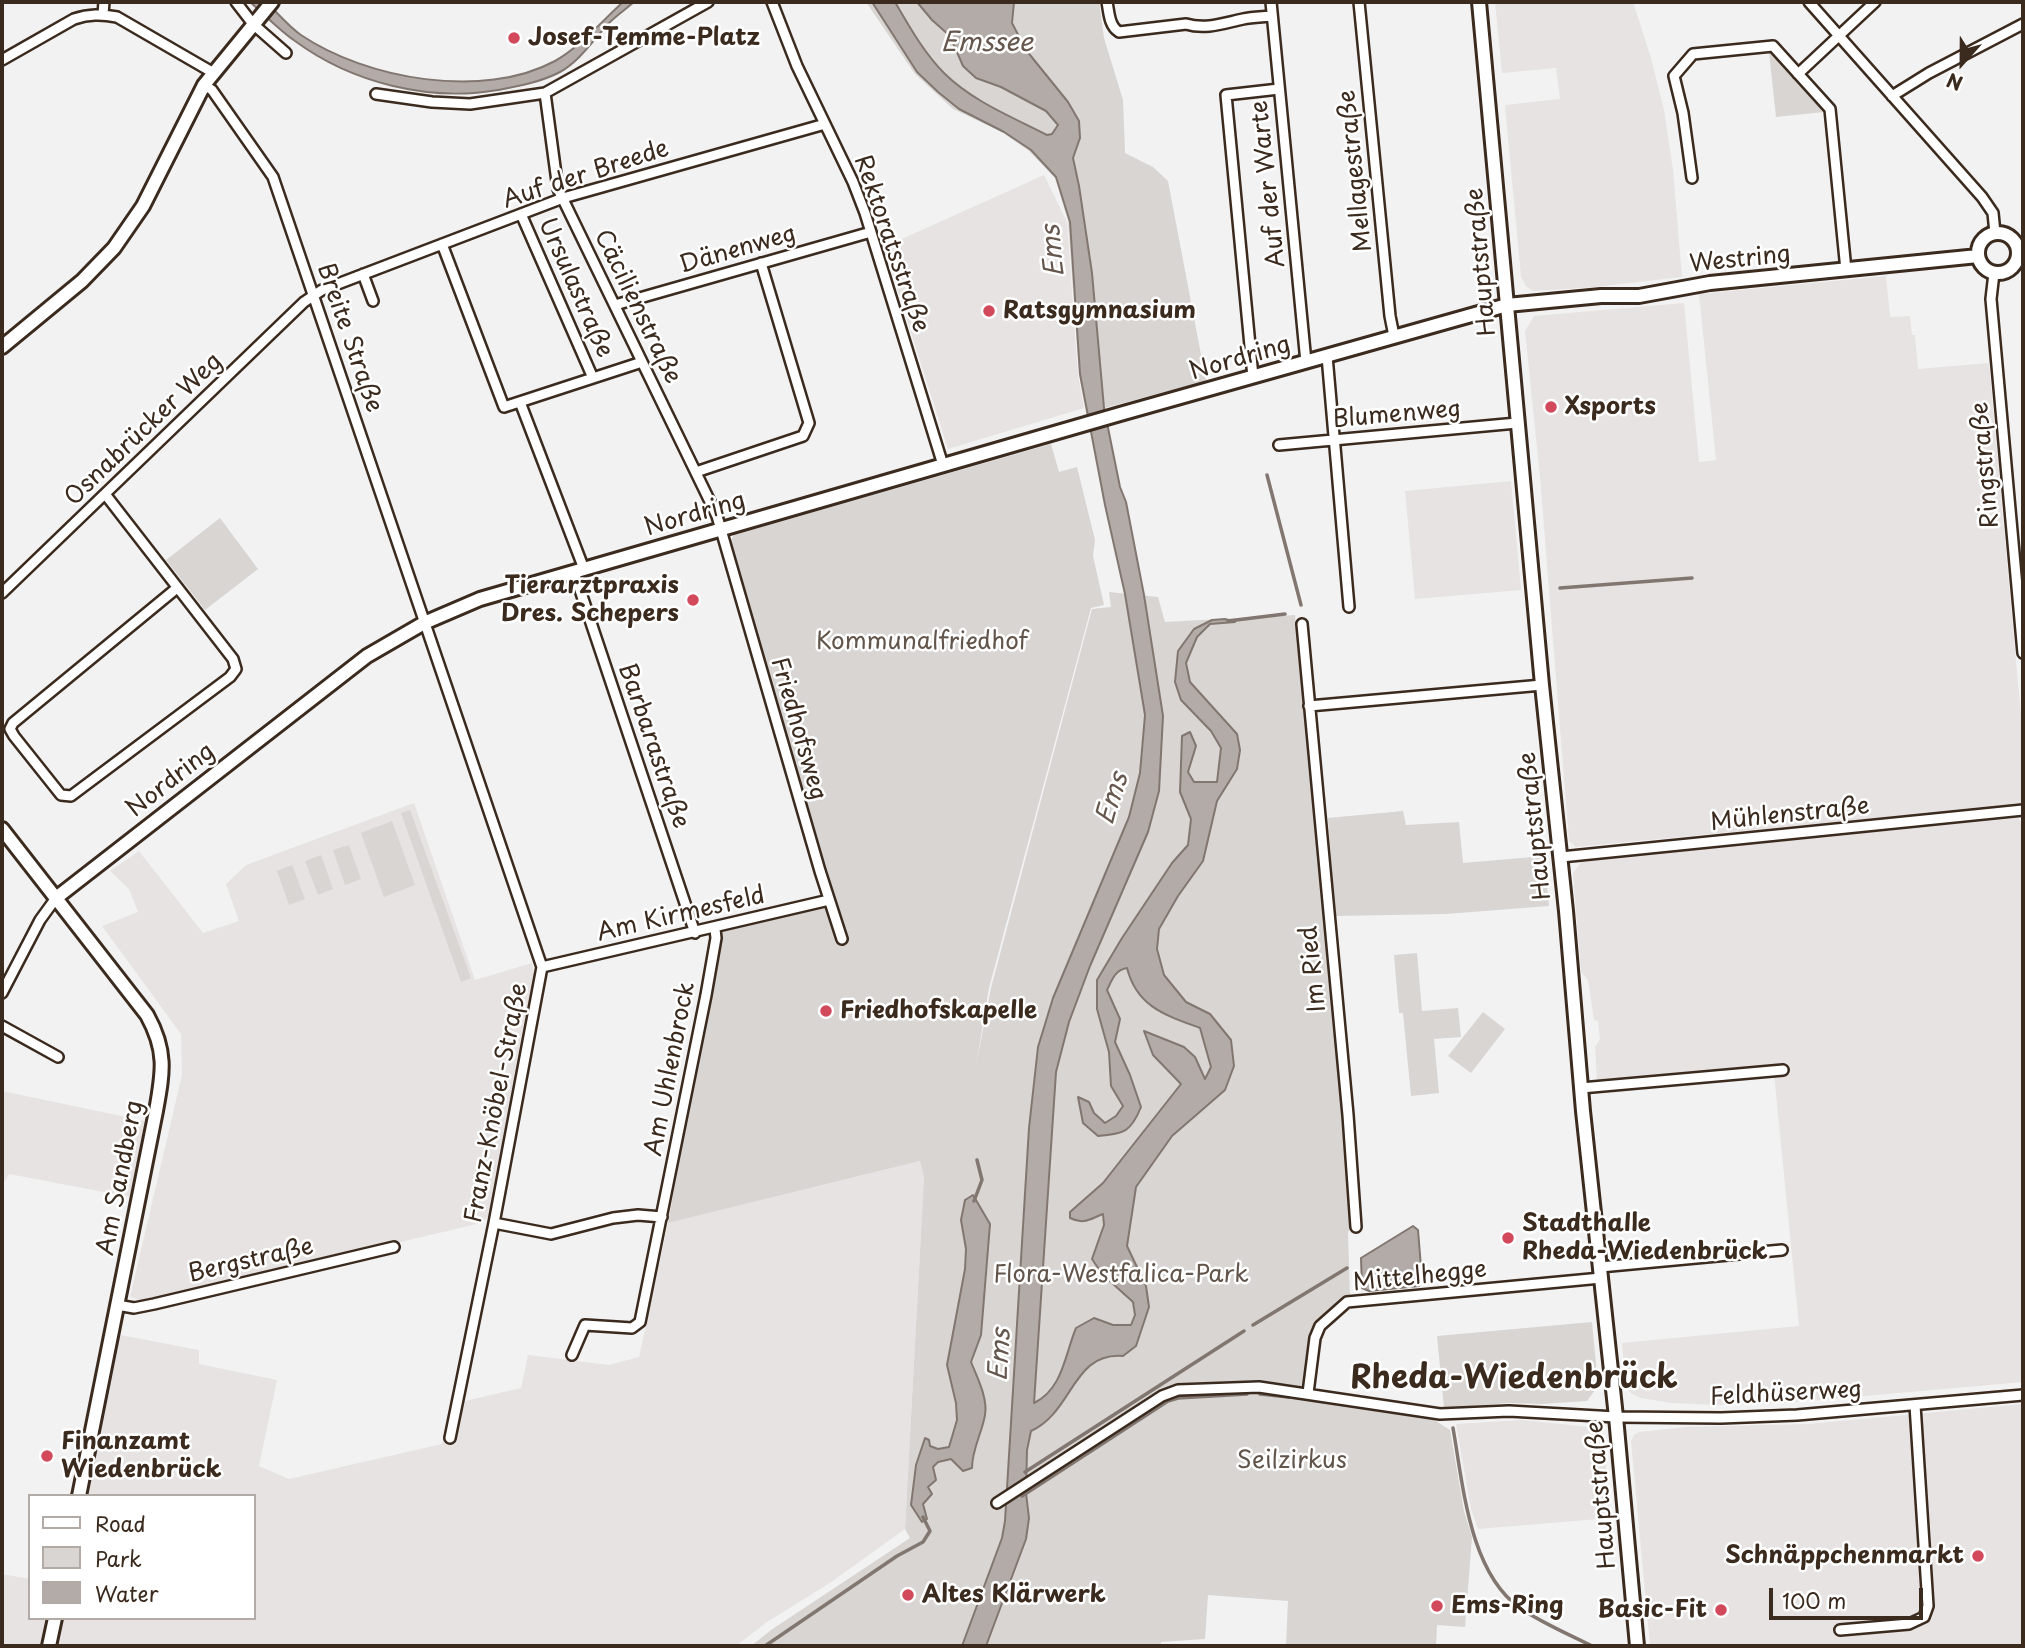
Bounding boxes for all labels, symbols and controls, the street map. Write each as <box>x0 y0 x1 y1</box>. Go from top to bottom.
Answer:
place label: Josef-Temme-Platz <box>528 24 760 52</box>
water label: Emssee <box>941 28 1033 60</box>
north arrow <box>1927 28 1997 98</box>
marker: Josef-Temme-Platz <box>506 30 522 46</box>
text: N <box>1942 67 1967 98</box>
street label: Mellagestraße <box>1333 89 1379 253</box>
street label: Auf der Warte <box>1246 99 1292 269</box>
street label: Auf der Breede <box>499 135 673 215</box>
street label: Rektoratsstraße <box>847 152 935 336</box>
street label: Hauptstraße <box>1461 187 1503 337</box>
street label: Ursulastraße <box>531 214 619 362</box>
street label: Dänenweg <box>676 220 800 280</box>
water label: Ems <box>1036 224 1072 278</box>
street label: Cäcilienstraße <box>587 225 687 389</box>
street label: Westring <box>1688 240 1792 280</box>
street label: Breite Straße <box>310 260 388 416</box>
place label: Ratsgymnasium <box>1003 297 1196 325</box>
marker: Ratsgymnasium <box>981 303 997 319</box>
street label: Nordring <box>1186 331 1294 387</box>
street label: Osnabrücker Weg <box>59 348 229 512</box>
place label: Xsports <box>1565 393 1656 421</box>
street label: Blumenweg <box>1332 395 1462 435</box>
marker: Xsports <box>1543 399 1559 415</box>
street label: Ringstraße <box>1966 401 2006 529</box>
street label: Nordring <box>641 487 749 543</box>
place label: Tierarztpraxis Dres. Schepers <box>501 572 679 628</box>
marker: Tierarztpraxis Dres. Schepers <box>685 592 701 608</box>
park label: Kommunalfriedhof <box>816 628 1028 656</box>
street label: Friedhofsweg <box>764 654 832 804</box>
street label: Barbarastraße <box>611 660 695 832</box>
street label: Nordring <box>121 738 221 824</box>
street label: Hauptstraße <box>1514 751 1558 901</box>
water label: Ems <box>1090 769 1136 829</box>
street label: Mühlenstraße <box>1709 792 1871 838</box>
street label: Am Kirmesfeld <box>594 882 768 948</box>
street label: Im Ried <box>1295 924 1333 1014</box>
street label: Am Uhlenbrock <box>640 979 702 1159</box>
street label: Franz-Knöbel-Straße <box>460 981 534 1225</box>
place label: Friedhofskapelle <box>840 997 1037 1025</box>
marker: Friedhofskapelle <box>818 1003 834 1019</box>
street label: Am Sandberg <box>92 1098 150 1258</box>
place label: Stadthalle Rheda-Wiedenbrück <box>1522 1210 1768 1266</box>
marker: Stadthalle Rheda-Wiedenbrück <box>1500 1230 1516 1246</box>
street label: Bergstraße <box>186 1233 316 1289</box>
street label: Mittelhegge <box>1352 1256 1488 1298</box>
park label: Flora-Westfalica-Park <box>993 1261 1249 1289</box>
water label: Ems <box>984 1328 1018 1382</box>
district label: Rheda-Wiedenbrück <box>1350 1360 1678 1398</box>
street label: Feldhüserweg <box>1709 1376 1863 1412</box>
street label: Hauptstraße <box>1581 1420 1623 1570</box>
place label: Finanzamt Wiedenbrück <box>61 1428 222 1484</box>
park label: Seilzirkus <box>1237 1447 1347 1475</box>
marker: Finanzamt Wiedenbrück <box>39 1448 55 1464</box>
legend <box>28 1494 256 1620</box>
text: Road <box>95 1507 146 1539</box>
text: Park <box>95 1542 142 1574</box>
place label: Schnäppchenmarkt <box>1725 1542 1964 1570</box>
marker: Schnäppchenmarkt <box>1970 1548 1986 1564</box>
scale bar <box>1773 1574 1927 1618</box>
text: Water <box>95 1577 158 1609</box>
place label: Altes Klärwerk <box>922 1581 1106 1609</box>
text: 100 m <box>1782 1584 1846 1616</box>
marker: Altes Klärwerk <box>900 1587 916 1603</box>
place label: Ems-Ring <box>1451 1592 1564 1620</box>
place label: Basic-Fit <box>1598 1596 1707 1624</box>
marker: Ems-Ring <box>1429 1598 1445 1614</box>
marker: Basic-Fit <box>1713 1602 1729 1618</box>

